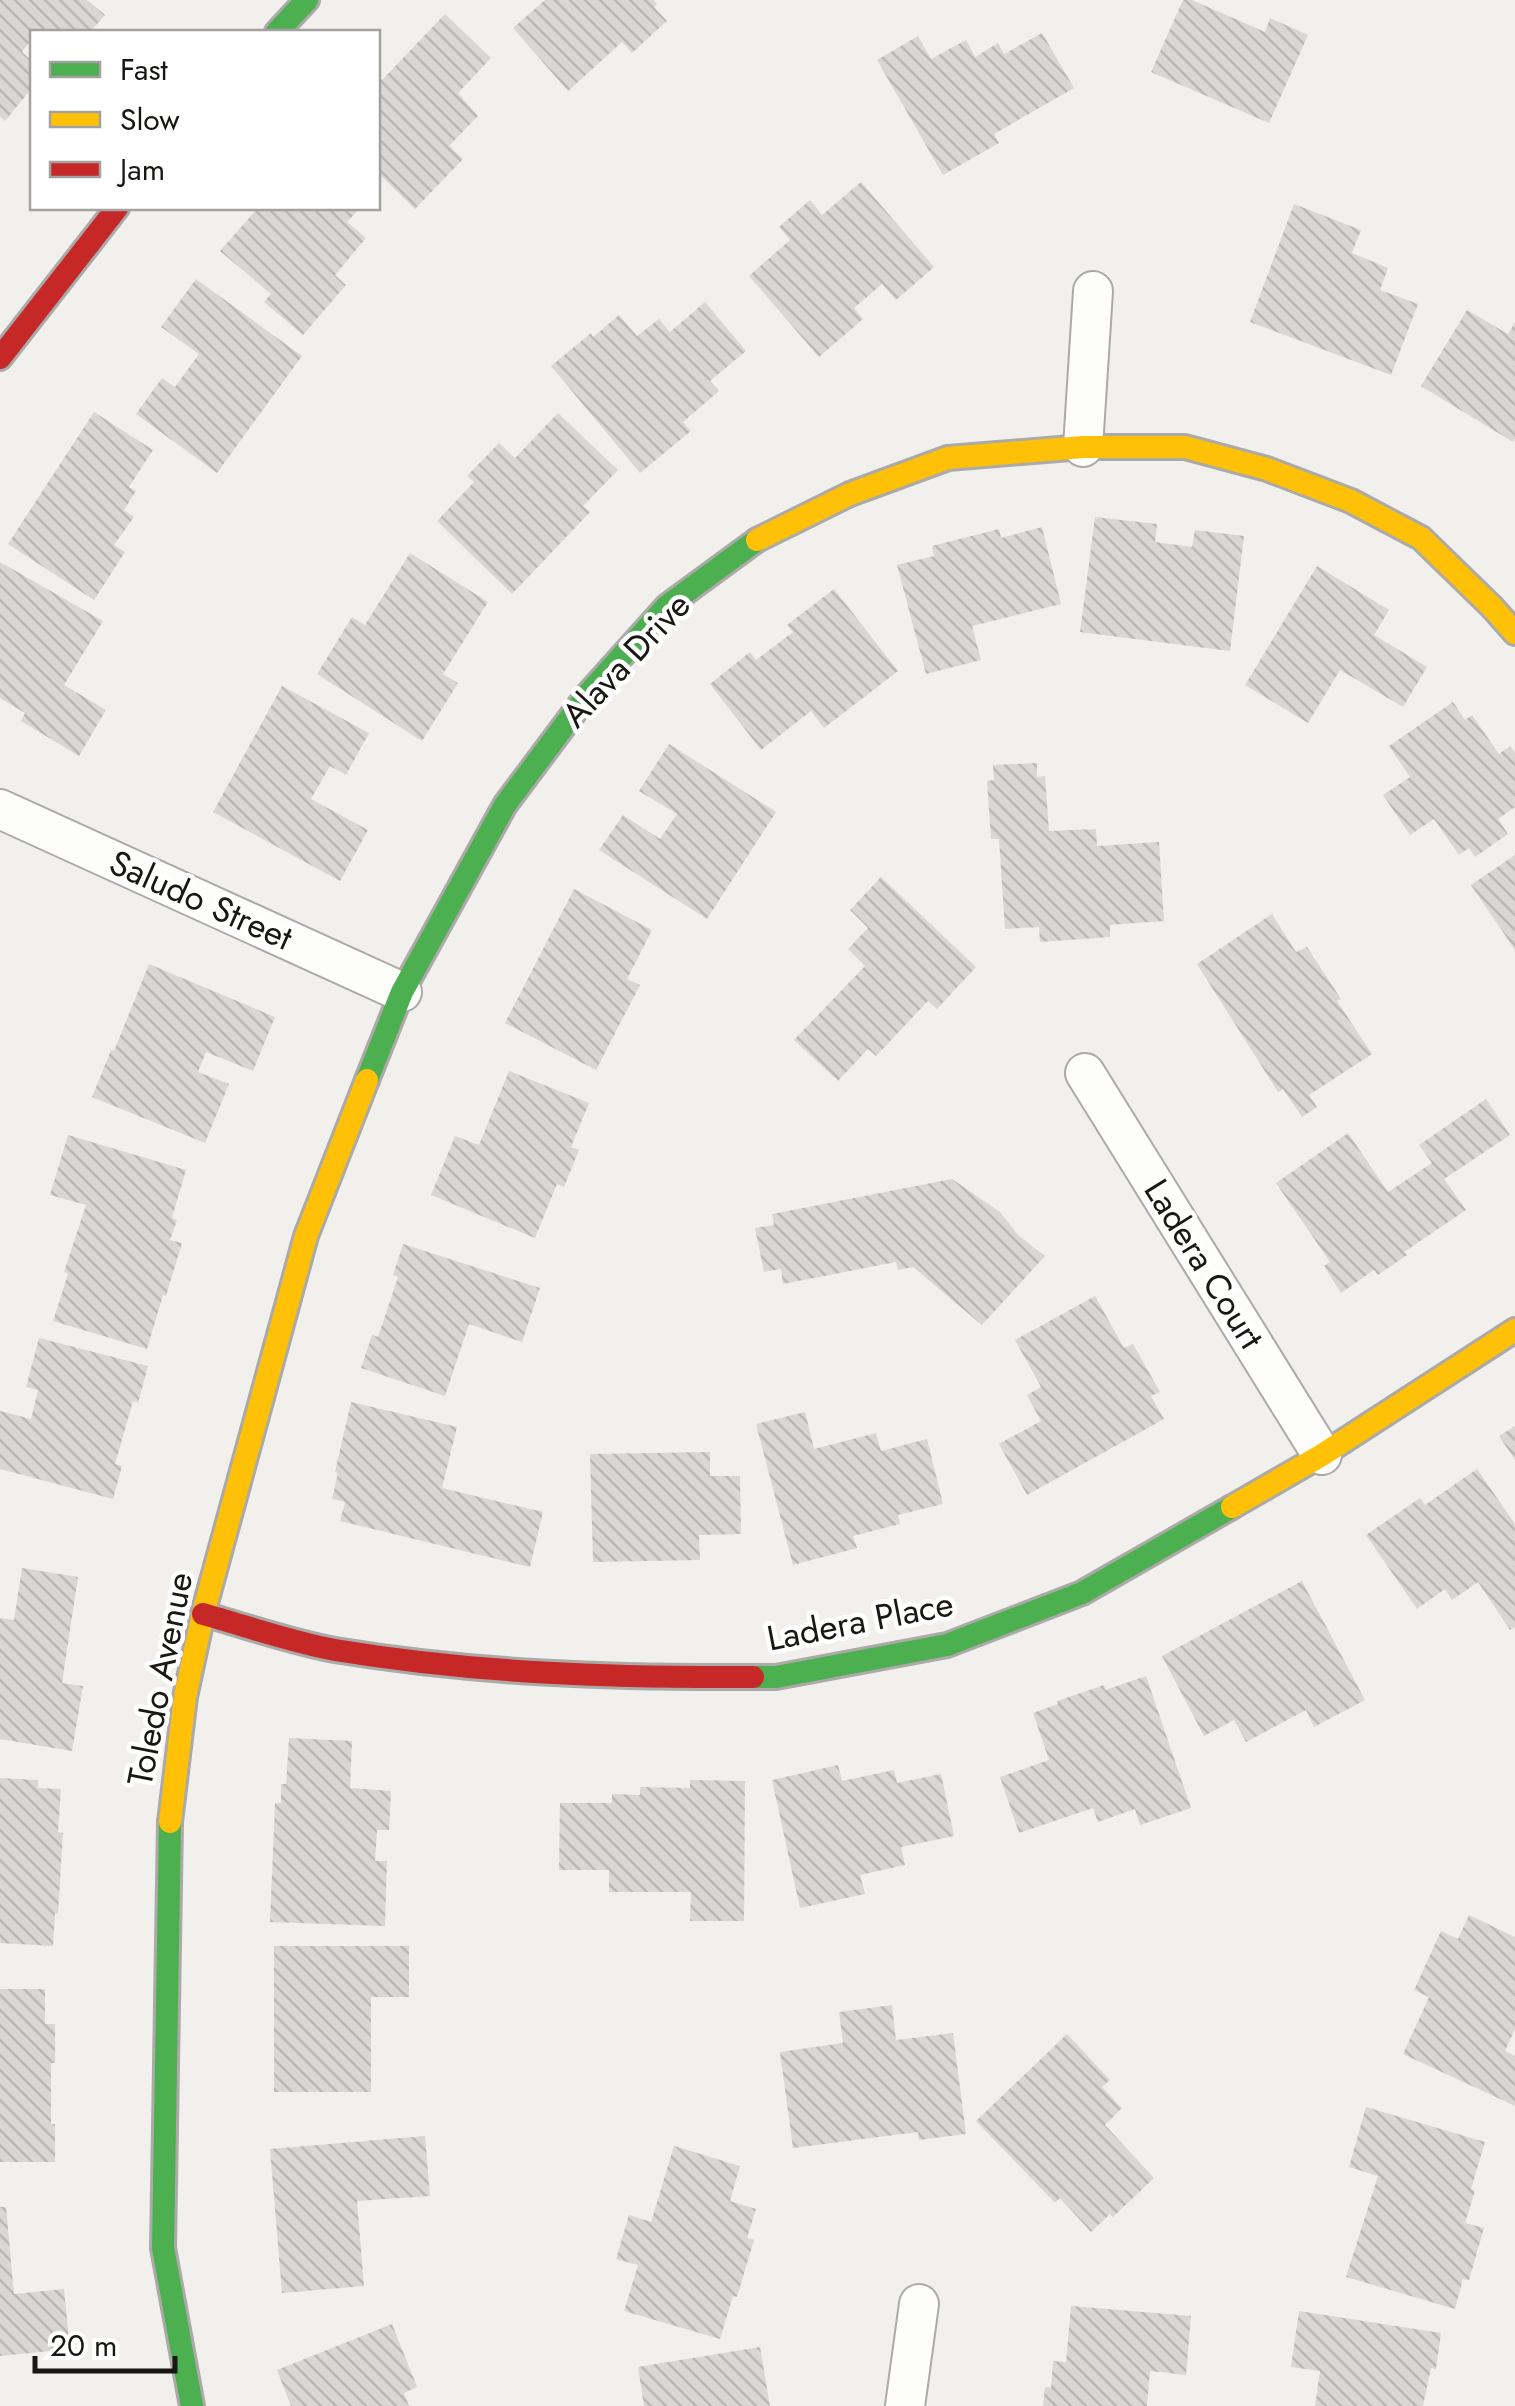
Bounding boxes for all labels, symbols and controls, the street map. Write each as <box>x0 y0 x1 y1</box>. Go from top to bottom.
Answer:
legend <box>30 30 380 210</box>
text: Fast <box>120 48 169 91</box>
text: Slow <box>120 98 180 141</box>
text: Jam <box>116 148 165 191</box>
street label: Alava Drive <box>550 581 702 739</box>
street label: Saludo Street <box>102 837 301 963</box>
street label: Ladera Court <box>1132 1169 1276 1359</box>
street label: Toledo Avenue <box>115 1568 205 1790</box>
street label: Ladera Place <box>763 1578 957 1664</box>
scale bar <box>35 2311 175 2373</box>
text: 20 m <box>50 2324 117 2367</box>

